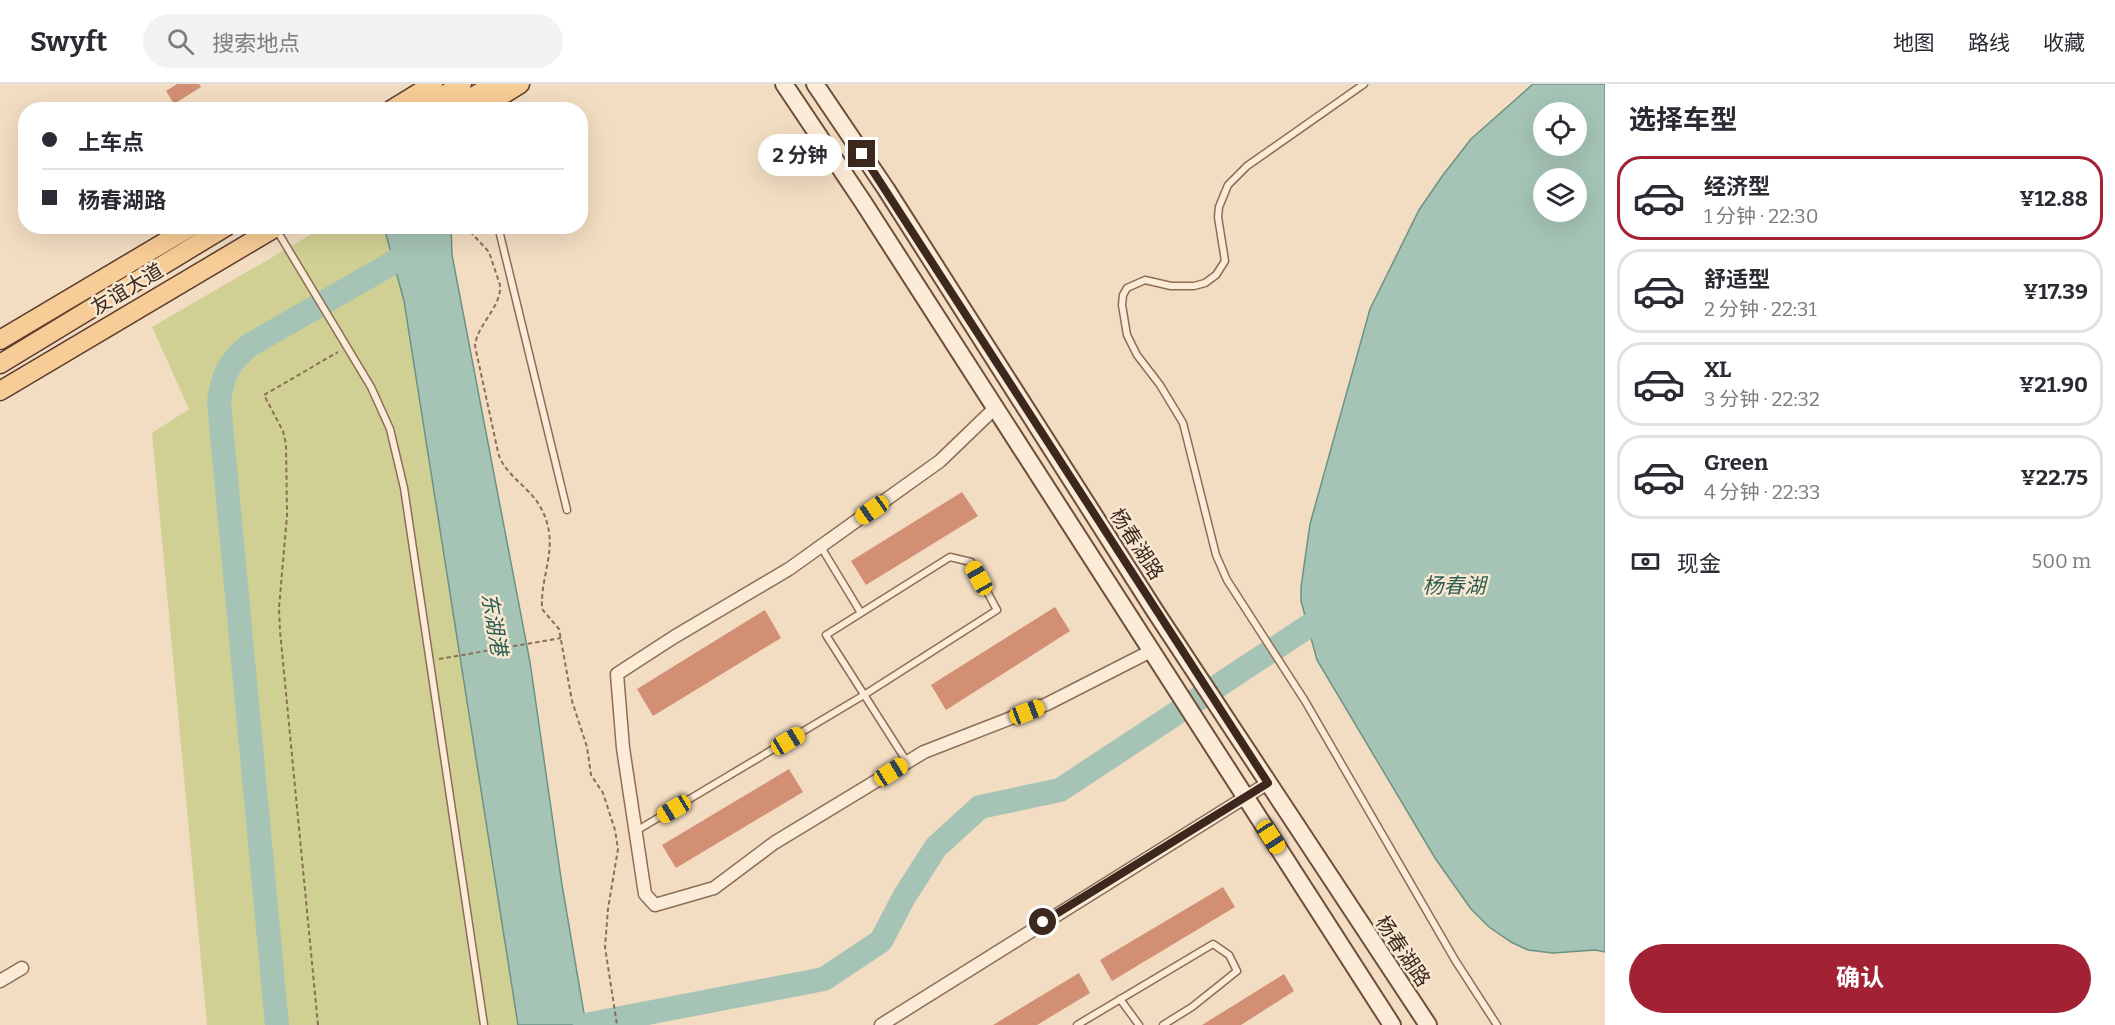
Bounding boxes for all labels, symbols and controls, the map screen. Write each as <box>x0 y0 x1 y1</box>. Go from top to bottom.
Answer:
search box <box>143 14 563 68</box>
text: Swyft <box>30 25 107 58</box>
icon: search <box>164 25 197 58</box>
text: 搜索地点 <box>212 30 300 57</box>
text: 地图 <box>1893 30 1935 56</box>
text: 路线 <box>1968 30 2010 56</box>
text: 收藏 <box>2043 30 2085 56</box>
map controls <box>1533 102 1587 222</box>
button: locate <box>1533 102 1587 156</box>
text: 选择车型 <box>1629 104 1737 136</box>
text: 上车点 <box>78 129 144 156</box>
callout: 2 分钟 <box>757 133 841 175</box>
route end <box>848 140 875 167</box>
text: 2 分钟 <box>773 143 827 167</box>
button: layers <box>1533 168 1587 222</box>
icon: car <box>1632 171 1686 225</box>
text: 经济型 <box>1704 173 1770 200</box>
text: ¥12.88 <box>2019 185 2088 212</box>
text: 杨春湖路 <box>78 187 166 214</box>
text: 1 分钟 · 22:30 <box>1704 204 1819 228</box>
street label: 友谊大道 <box>87 258 167 320</box>
icon: car <box>1632 264 1686 318</box>
text: 舒适型 <box>1704 266 1770 293</box>
text: ¥17.39 <box>2023 278 2088 305</box>
text: 2 分钟 · 22:31 <box>1704 297 1817 321</box>
text: XL <box>1704 356 1731 383</box>
icon: car <box>1632 357 1686 411</box>
text: ¥21.90 <box>2019 371 2088 398</box>
text: 3 分钟 · 22:32 <box>1704 387 1820 411</box>
text: Green <box>1704 449 1768 476</box>
icon: car <box>1632 450 1686 504</box>
text: ¥22.75 <box>2020 464 2088 491</box>
text: 4 分钟 · 22:33 <box>1704 480 1820 504</box>
car <box>852 492 892 528</box>
street label: 杨春湖路 <box>1105 504 1169 584</box>
icon: cash <box>1629 545 1662 578</box>
text: 500 m <box>2032 549 2091 573</box>
text: 现金 <box>1677 550 1721 577</box>
car <box>962 558 996 598</box>
water label: 杨春湖 <box>1423 573 1488 599</box>
water label: 东湖港 <box>476 591 513 660</box>
car <box>1007 697 1047 727</box>
car <box>768 724 808 758</box>
car <box>871 755 911 789</box>
car <box>654 792 694 826</box>
car <box>1254 817 1288 857</box>
route start <box>1029 908 1056 935</box>
street label: 杨春湖路 <box>1371 911 1435 991</box>
button: 确认 <box>1629 944 2091 1013</box>

